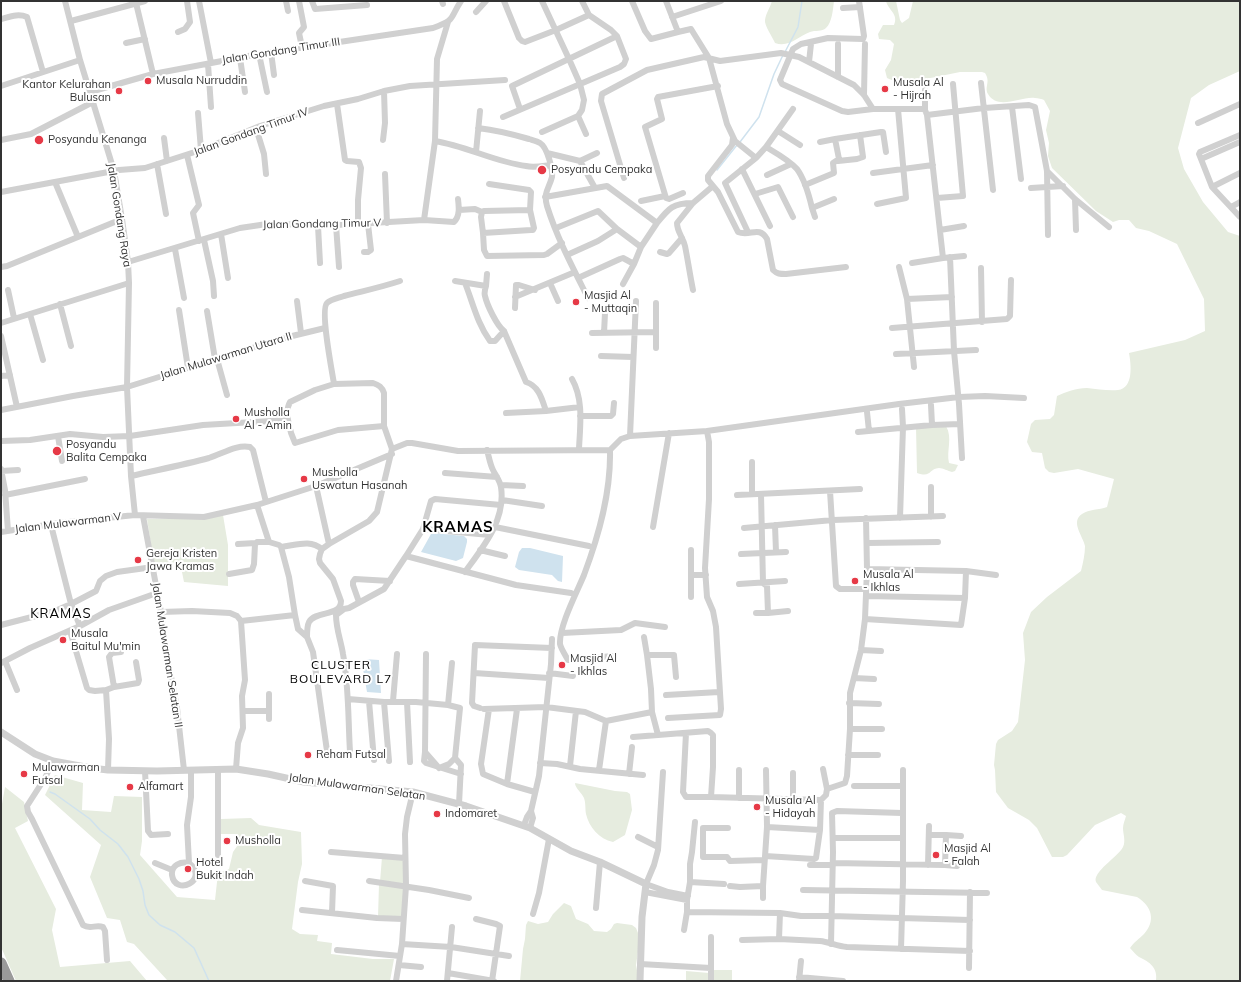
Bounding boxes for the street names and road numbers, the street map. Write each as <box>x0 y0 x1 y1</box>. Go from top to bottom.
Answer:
street label: Jalan Gondang Timur III <box>221 35 341 67</box>
street label: Jalan Gondang Timur IV <box>192 105 310 159</box>
street label: Jalan Gondang Raya <box>104 162 134 268</box>
street label: Jalan Gondang Timur V <box>263 216 381 232</box>
street label: Jalan Mulawarman Utara II <box>159 330 293 382</box>
street label: Jalan Mulawarman V <box>14 510 122 536</box>
street label: Jalan Mulawarman Selatan II <box>149 581 185 729</box>
street label: Jalan Mulawarman Selatan <box>288 771 426 803</box>

